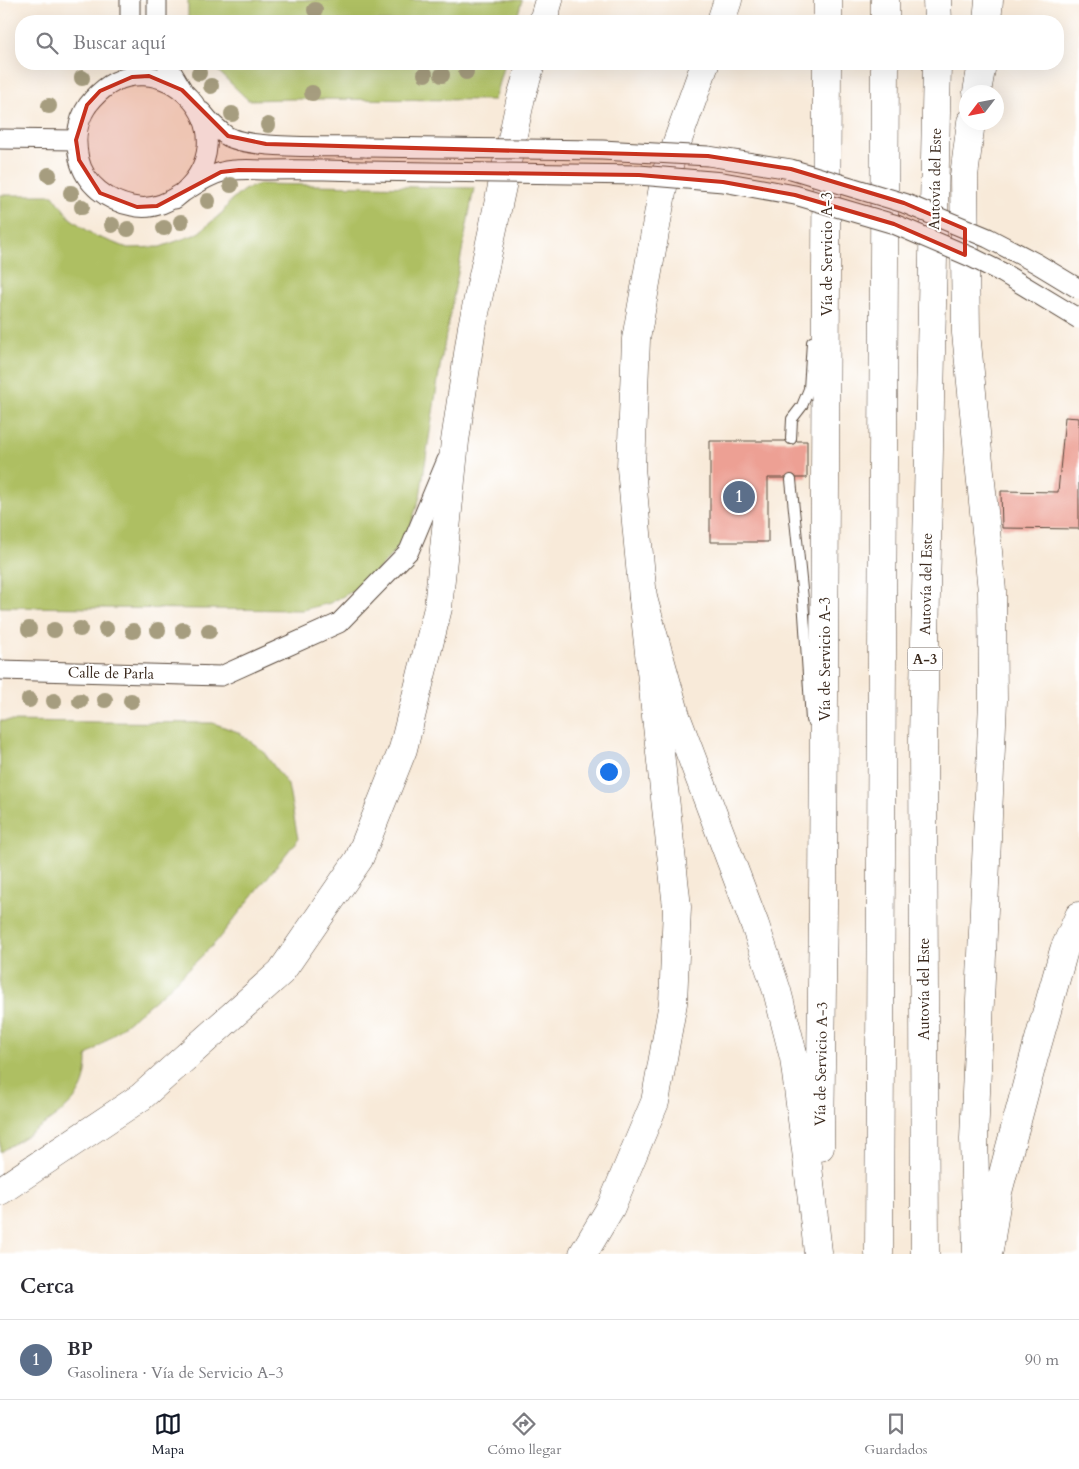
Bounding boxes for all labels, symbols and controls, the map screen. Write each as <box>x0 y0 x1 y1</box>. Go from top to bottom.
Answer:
search box <box>15 15 1064 70</box>
icon: search <box>33 29 61 57</box>
text: Buscar aquí <box>73 30 166 56</box>
north arrow <box>959 85 1004 130</box>
street label: Autovía del Este <box>924 127 946 230</box>
street label: Vía de Servicio A-3 <box>817 192 837 316</box>
pin: 1 <box>723 478 755 516</box>
street label: Autovía del Este <box>915 532 937 635</box>
street label: Vía de Servicio A-3 <box>815 597 835 721</box>
road number: A-3 <box>908 648 942 671</box>
street label: Calle de Parla <box>68 662 155 684</box>
your location <box>596 759 622 785</box>
street label: Autovía del Este <box>914 938 934 1040</box>
street label: Vía de Servicio A-3 <box>810 1002 832 1126</box>
text: Cerca <box>20 1272 74 1301</box>
text: BP <box>67 1336 93 1362</box>
text: 1 <box>32 1349 40 1371</box>
text: 90 m <box>1025 1349 1059 1371</box>
text: Gasolinera · Vía de Servicio A-3 <box>67 1362 284 1384</box>
tab: Mapa <box>152 1410 184 1459</box>
tab: Cómo llegar <box>487 1410 561 1459</box>
tab: Guardados <box>864 1410 927 1459</box>

